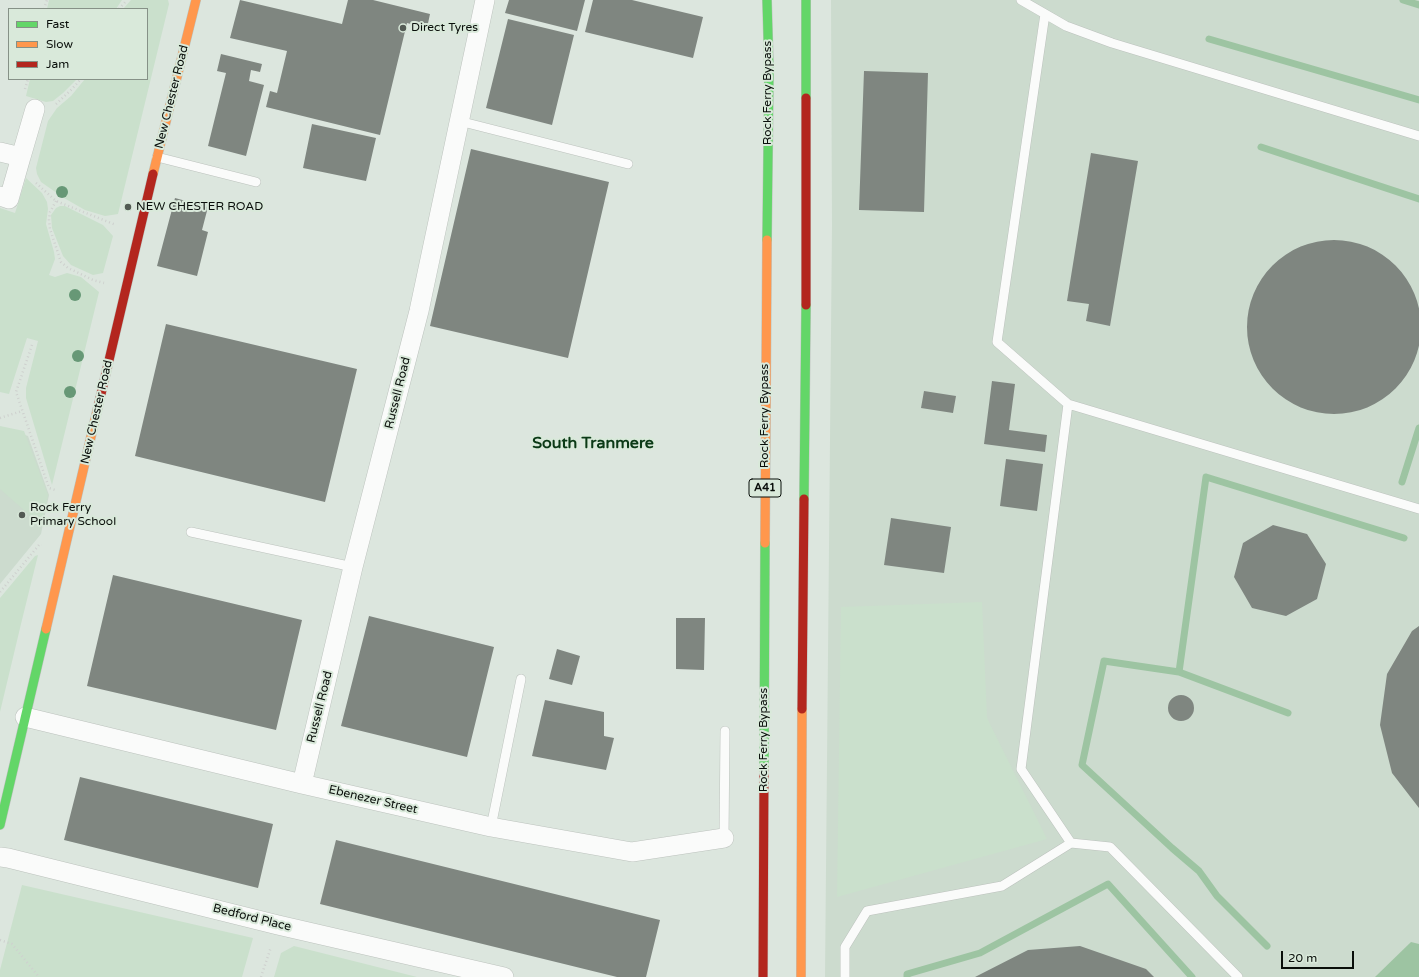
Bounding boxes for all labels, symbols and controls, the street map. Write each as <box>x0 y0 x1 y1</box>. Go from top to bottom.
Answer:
legend <box>8 8 148 80</box>
text: Fast <box>46 17 69 31</box>
place label: Direct Tyres <box>411 21 478 35</box>
marker: Direct Tyres <box>398 23 408 33</box>
text: Slow <box>46 37 73 51</box>
street label: Rock Ferry Bypass <box>761 41 775 145</box>
street label: New Chester Road <box>152 44 192 150</box>
text: Jam <box>46 57 69 71</box>
place label: NEW CHESTER ROAD <box>136 200 263 214</box>
marker: NEW CHESTER ROAD <box>123 202 133 212</box>
street label: Russell Road <box>382 356 414 430</box>
street label: New Chester Road <box>78 359 116 465</box>
street label: Rock Ferry Bypass <box>758 364 772 468</box>
district label: South Tranmere <box>532 434 654 454</box>
road number: A41 <box>749 479 781 497</box>
place label: Rock Ferry Primary School <box>30 501 116 529</box>
marker: Rock Ferry Primary School <box>17 510 27 520</box>
street label: Russell Road <box>304 670 336 744</box>
street label: Rock Ferry Bypass <box>757 688 771 792</box>
street label: Ebenezer Street <box>327 783 419 817</box>
street label: Bedford Place <box>211 901 293 935</box>
scale bar <box>1283 943 1356 969</box>
text: 20 m <box>1288 951 1317 965</box>

